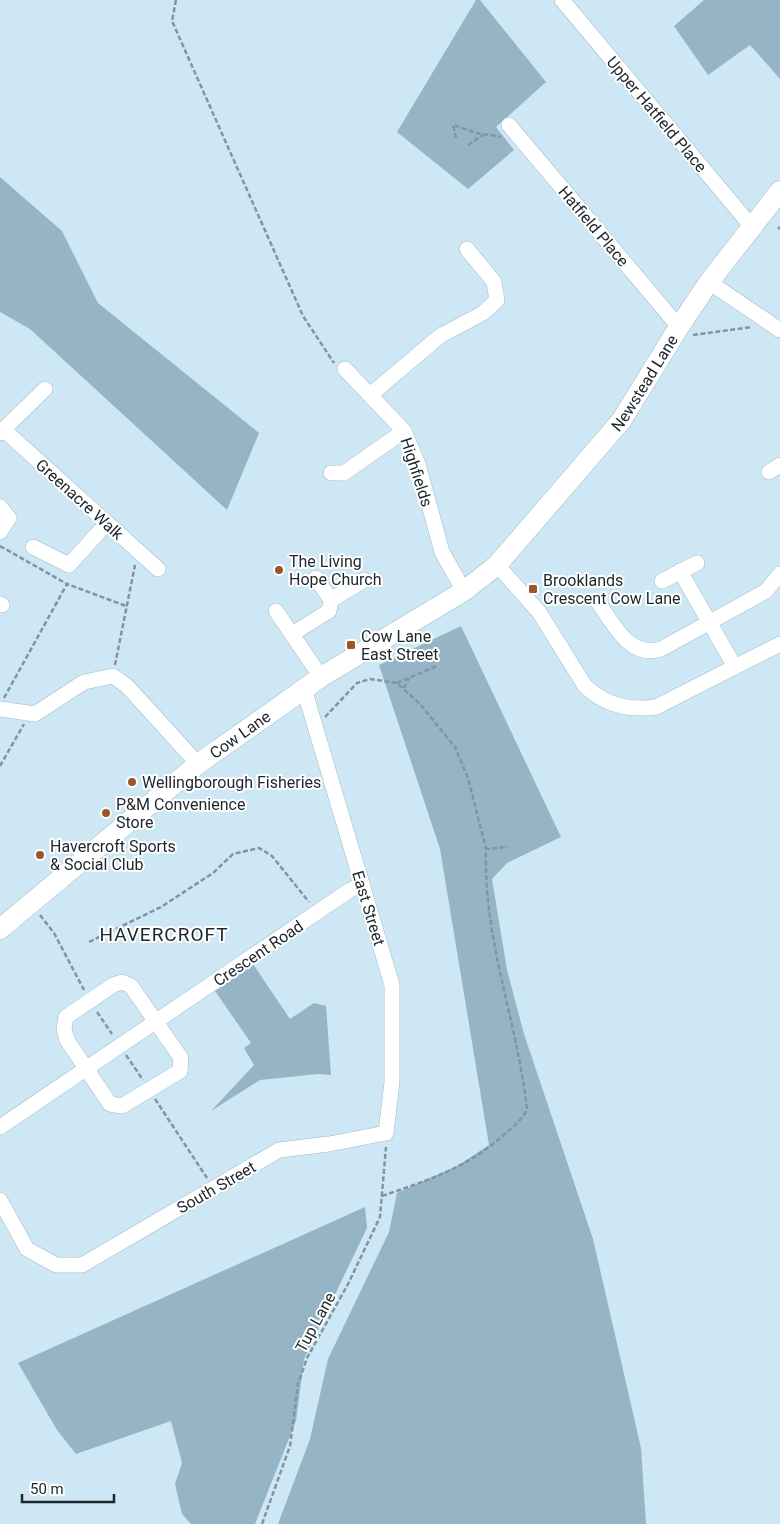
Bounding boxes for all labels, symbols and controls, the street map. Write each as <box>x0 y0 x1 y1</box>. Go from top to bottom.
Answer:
street label: Upper Hatfield Place <box>603 53 711 176</box>
street label: Hatfield Place <box>554 182 633 270</box>
street label: Newstead Lane <box>607 331 682 435</box>
street label: Highfields <box>396 435 437 509</box>
street label: Greenacre Walk <box>32 455 128 544</box>
place label: The Living Hope Church <box>289 552 381 589</box>
marker: The Living Hope Church <box>273 564 285 576</box>
place label: Brooklands Crescent Cow Lane <box>543 571 681 608</box>
marker: Brooklands Crescent Cow Lane <box>527 583 539 595</box>
place label: Cow Lane East Street <box>361 627 438 664</box>
marker: Cow Lane East Street <box>345 639 357 651</box>
street label: Cow Lane <box>206 707 274 763</box>
place label: Wellingborough Fisheries <box>142 773 321 792</box>
marker: Wellingborough Fisheries <box>126 776 138 788</box>
place label: P&M Convenience Store <box>116 795 245 832</box>
marker: P&M Convenience Store <box>100 807 112 819</box>
place label: Havercroft Sports & Social Club <box>50 837 176 874</box>
marker: Havercroft Sports & Social Club <box>34 849 46 861</box>
street label: East Street <box>348 868 389 948</box>
street label: Crescent Road <box>210 916 307 990</box>
district label: HAVERCROFT <box>99 923 229 946</box>
street label: South Street <box>174 1157 259 1218</box>
street label: Tup Lane <box>291 1289 340 1355</box>
scale bar <box>22 1472 115 1504</box>
text: 50 m <box>30 1480 64 1498</box>

